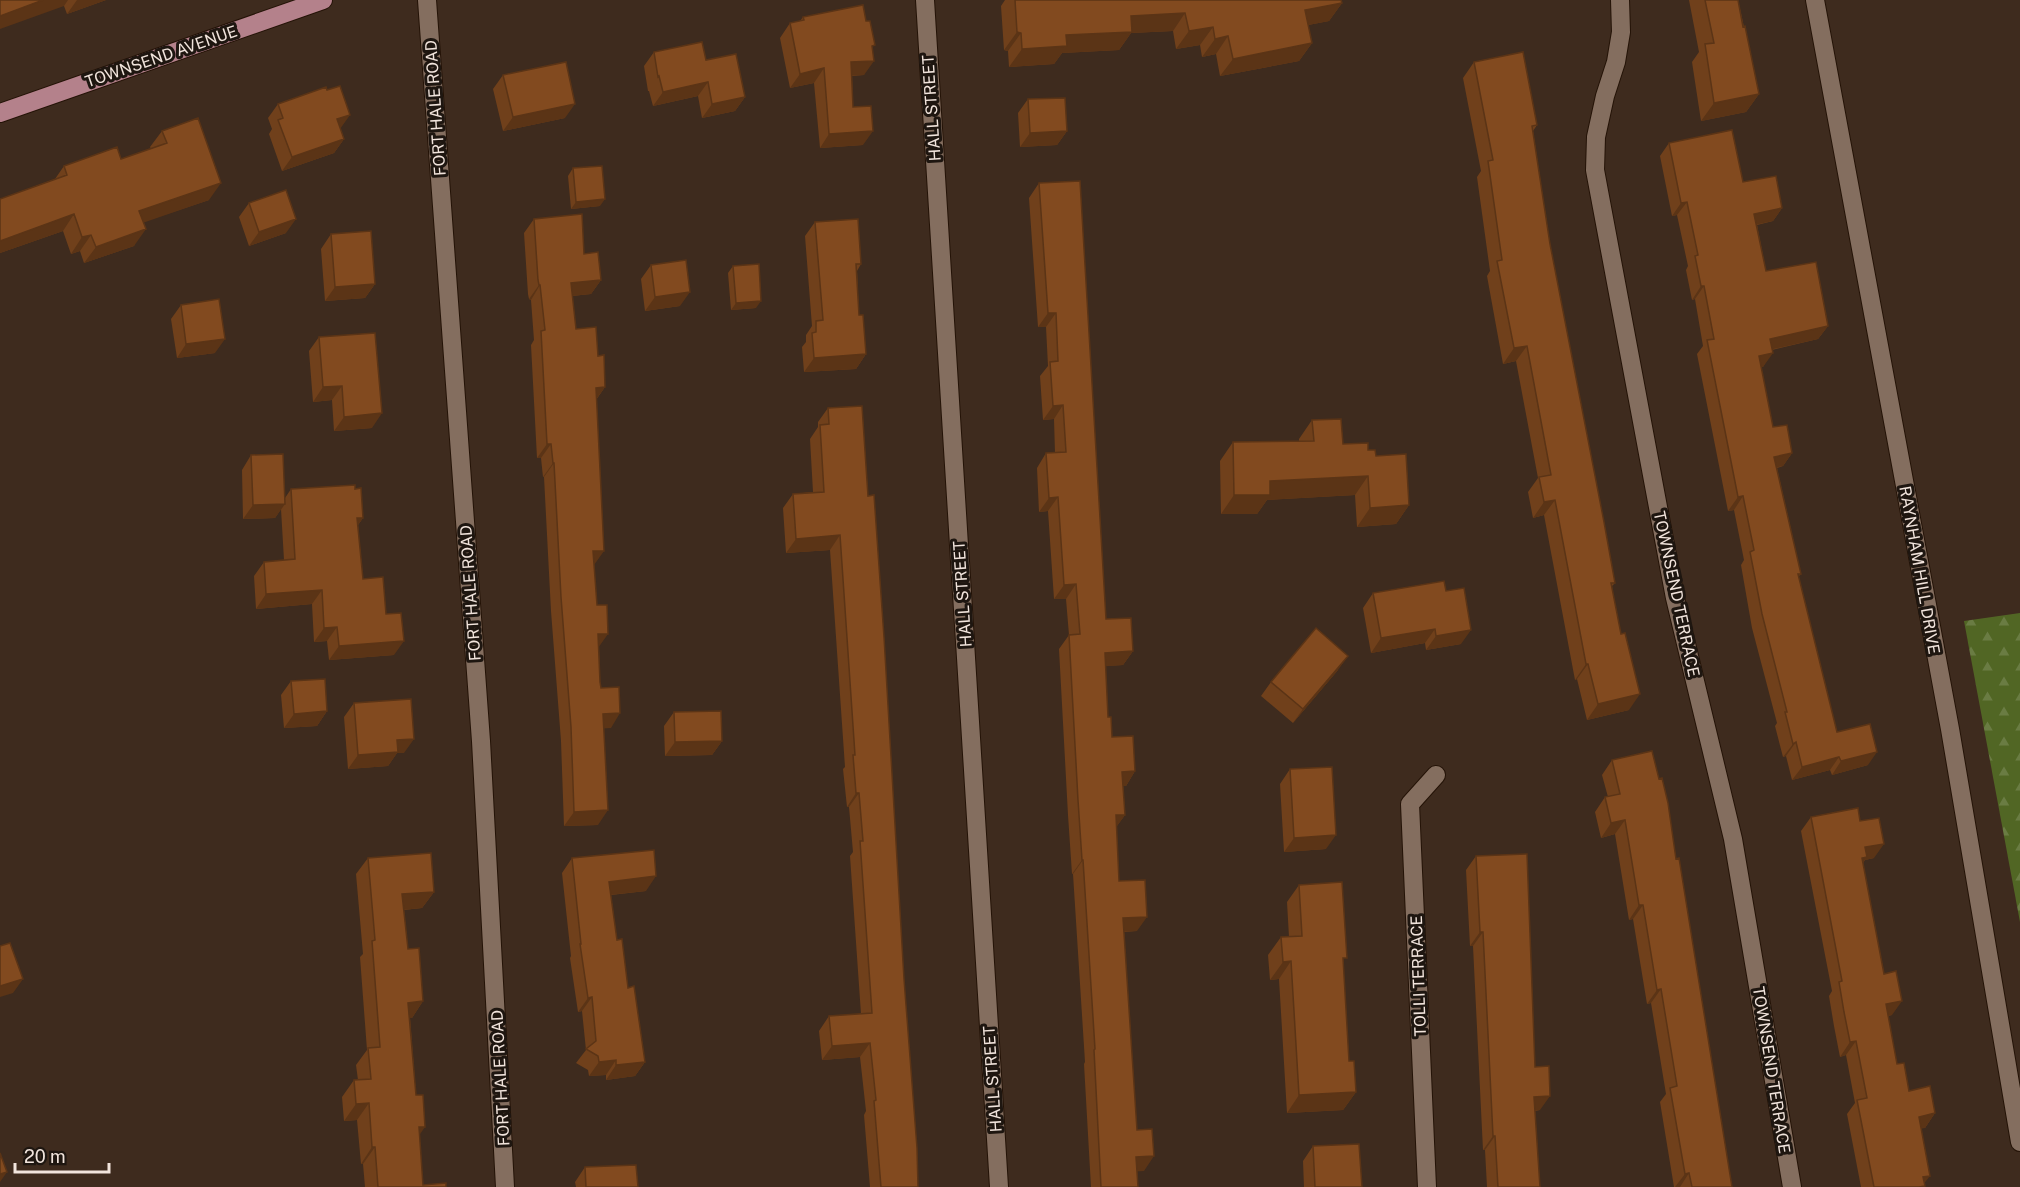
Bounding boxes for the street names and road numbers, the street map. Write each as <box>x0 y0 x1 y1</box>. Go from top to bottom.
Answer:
street label: TOWNSEND AVENUE <box>83 22 240 91</box>
street label: FORT HALE ROAD <box>421 39 450 177</box>
street label: HALL STREET <box>918 54 945 162</box>
street label: RAYNHAM HILL DRIVE <box>1895 484 1944 656</box>
street label: TOWNSEND TERRACE <box>1650 510 1703 679</box>
street label: FORT HALE ROAD <box>456 524 485 662</box>
street label: HALL STREET <box>949 540 976 648</box>
street label: TOLLI TERRACE <box>1407 915 1430 1037</box>
street label: TOWNSEND TERRACE <box>1749 985 1794 1155</box>
street label: FORT HALE ROAD <box>487 1009 514 1147</box>
street label: HALL STREET <box>979 1025 1006 1133</box>

